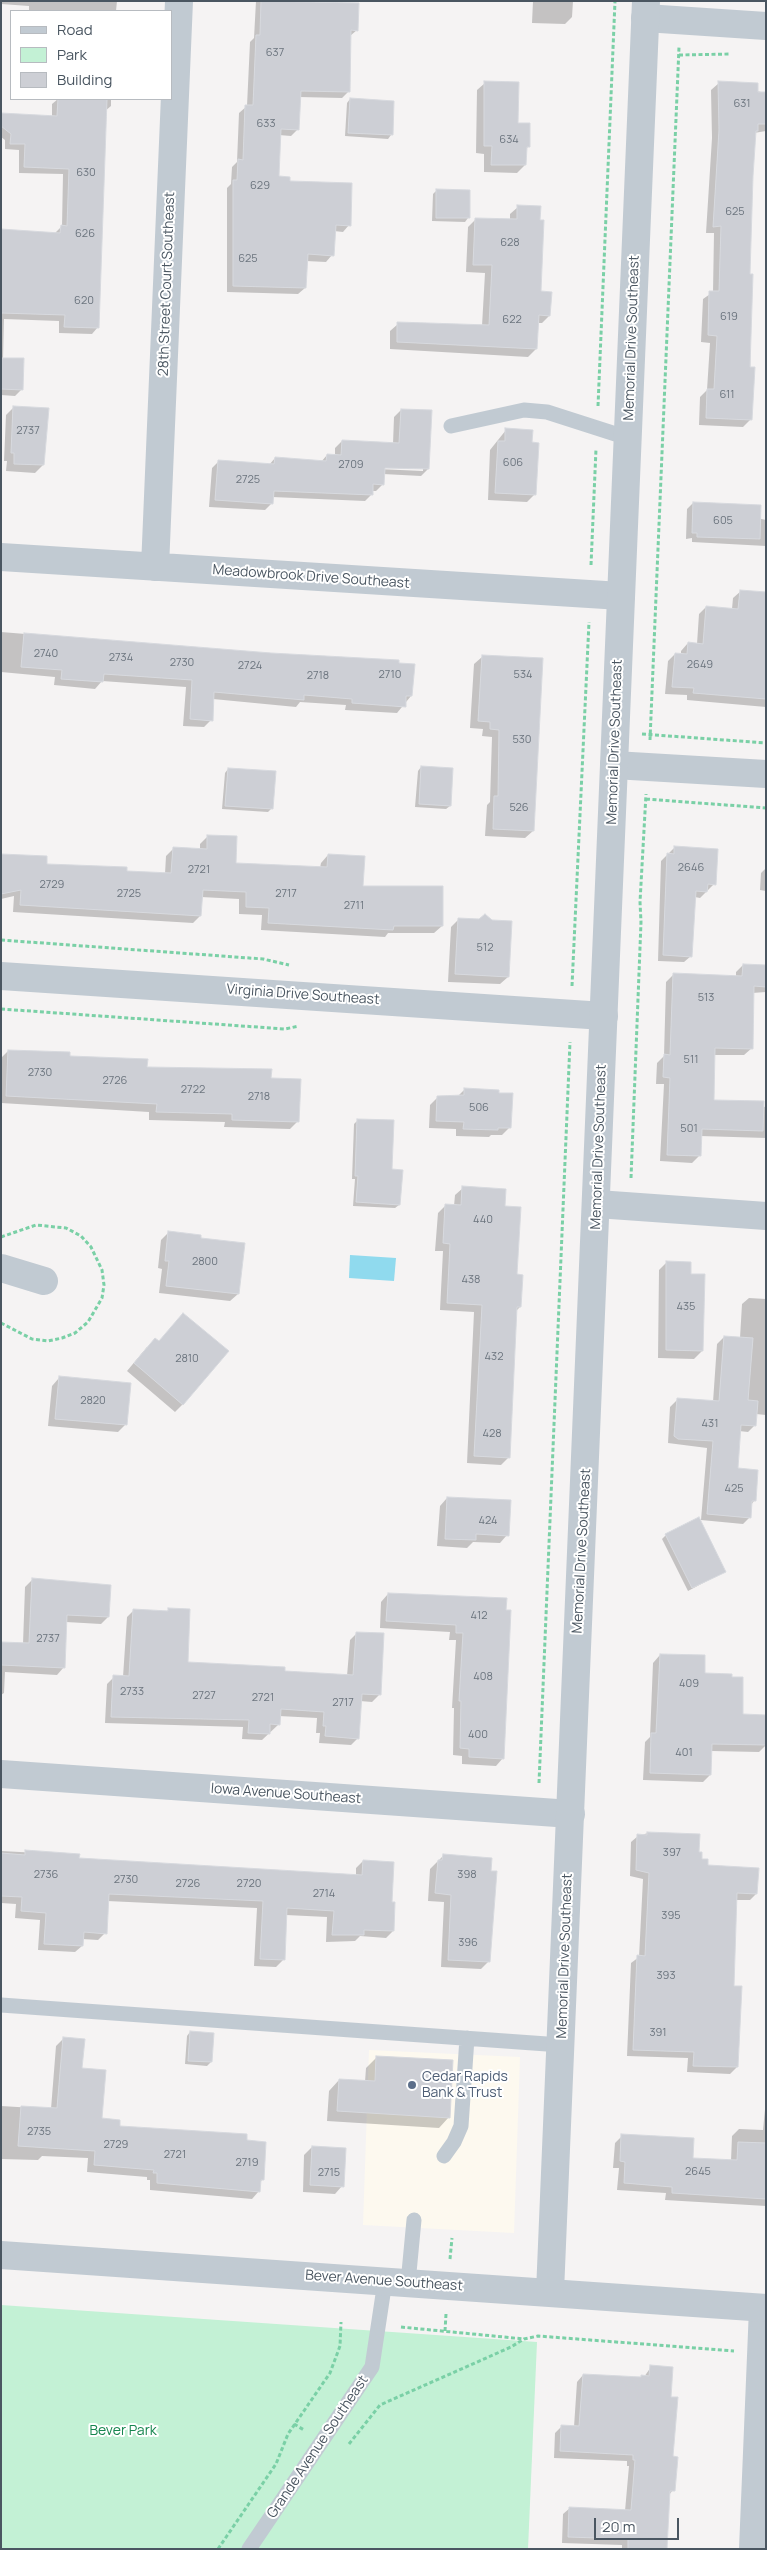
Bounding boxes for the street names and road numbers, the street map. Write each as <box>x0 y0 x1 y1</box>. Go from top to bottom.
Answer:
street label: 28th Street Court Southeast <box>155 191 179 377</box>
street label: Memorial Drive Southeast <box>621 255 643 421</box>
street label: Meadowbrook Drive Southeast <box>212 562 410 592</box>
street label: Memorial Drive Southeast <box>604 659 626 825</box>
street label: Virginia Drive Southeast <box>226 981 380 1009</box>
street label: Memorial Drive Southeast <box>588 1064 610 1230</box>
street label: Memorial Drive Southeast <box>569 1468 595 1634</box>
street label: Iowa Avenue Southeast <box>210 1780 362 1808</box>
street label: Memorial Drive Southeast <box>554 1873 576 2039</box>
street label: Bever Avenue Southeast <box>305 2267 463 2295</box>
street label: Grande Avenue Southeast <box>264 2372 372 2522</box>

